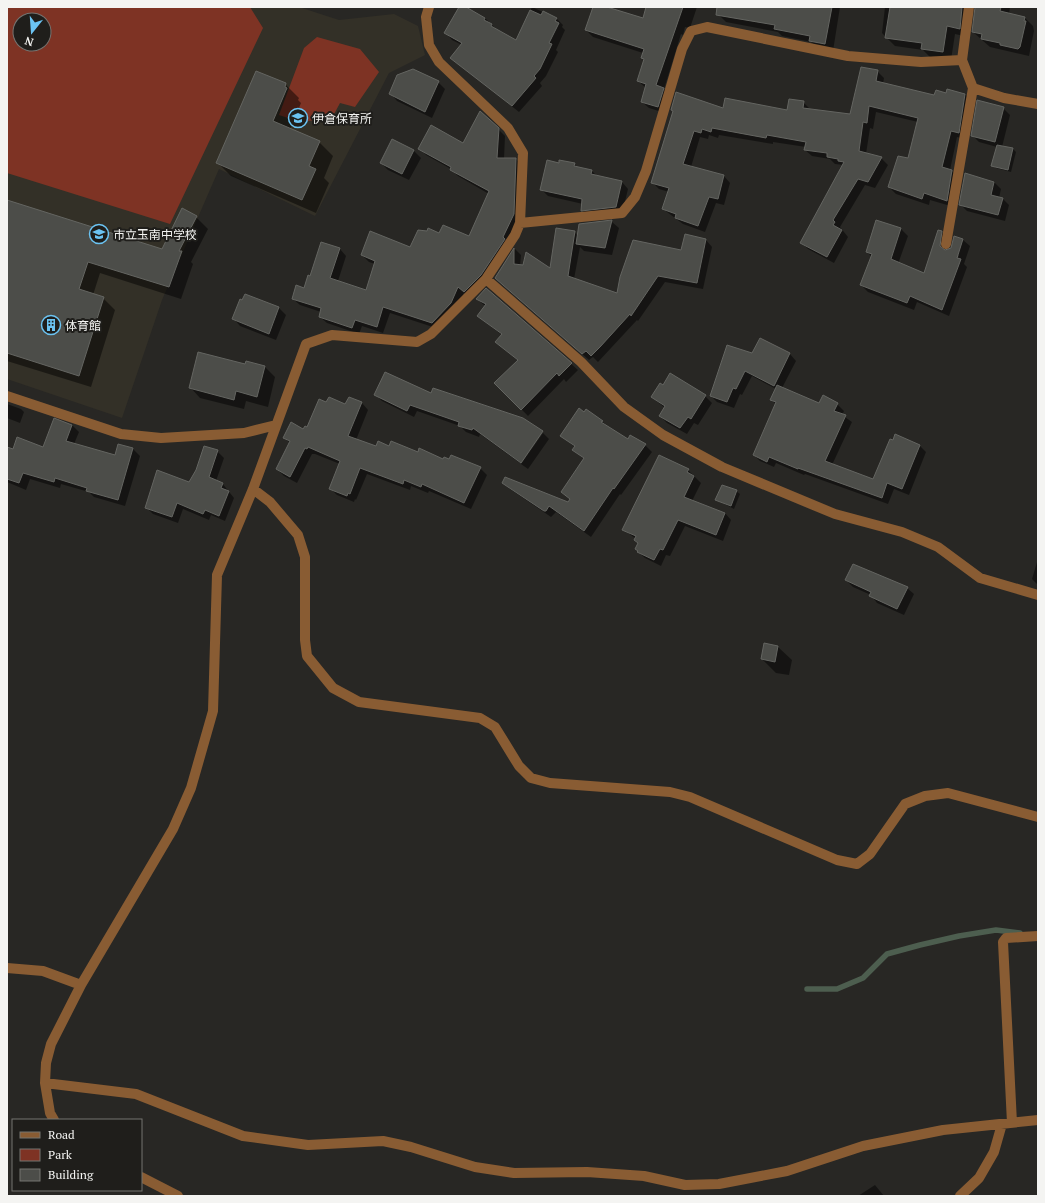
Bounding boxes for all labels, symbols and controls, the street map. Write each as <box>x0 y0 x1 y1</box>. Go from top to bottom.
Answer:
north arrow <box>12 12 52 52</box>
text: N <box>22 33 35 49</box>
school or university icon: 伊倉保育所 <box>287 107 309 129</box>
place label: 伊倉保育所 <box>312 111 372 126</box>
school or university icon: 市立玉南中学校 <box>88 223 110 245</box>
place label: 市立玉南中学校 <box>113 227 197 242</box>
building icon: 体育館 <box>40 314 62 336</box>
place label: 体育館 <box>65 318 101 333</box>
legend <box>12 1119 142 1191</box>
text: Road <box>48 1127 75 1142</box>
text: Park <box>48 1147 73 1162</box>
text: Building <box>48 1167 94 1182</box>

